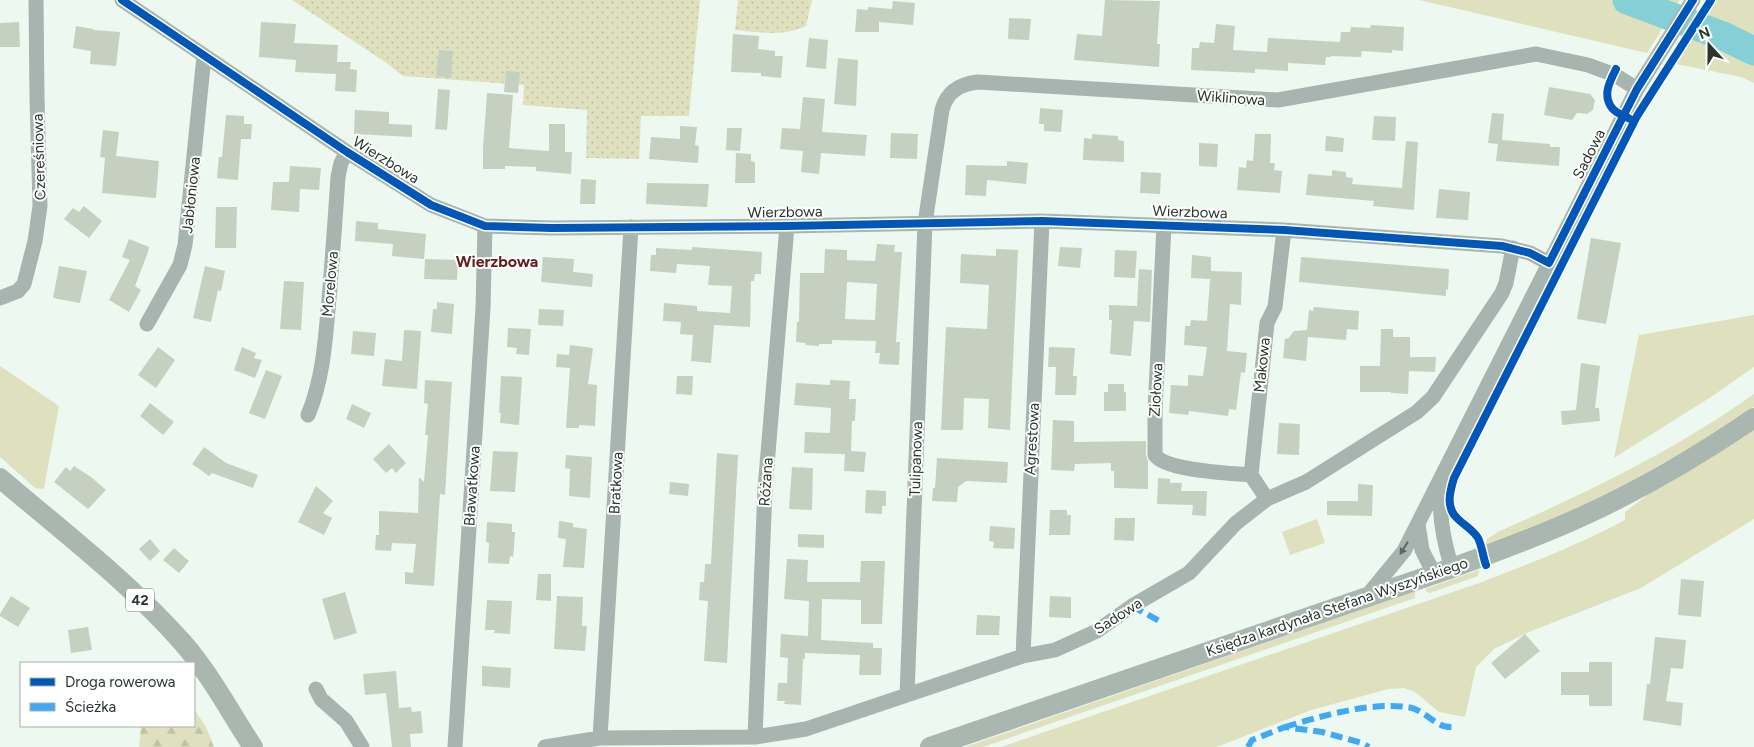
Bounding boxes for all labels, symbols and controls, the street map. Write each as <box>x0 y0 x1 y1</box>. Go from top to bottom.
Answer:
north arrow <box>1684 20 1734 70</box>
text: N <box>1696 23 1713 43</box>
street label: Wiklinowa <box>1196 87 1266 109</box>
street label: Czereśniowa <box>29 114 49 200</box>
street label: Sadowa <box>1569 126 1609 182</box>
street label: Wierzbowa <box>349 132 423 188</box>
street label: Jabłoniowa <box>178 156 204 234</box>
street label: Wierzbowa <box>747 202 823 222</box>
street label: Wierzbowa <box>1152 202 1228 222</box>
street label: Morelowa <box>318 250 342 318</box>
district label: Wierzbowa <box>456 252 538 271</box>
street label: Makowa <box>1250 337 1274 393</box>
street label: Ziołowa <box>1146 363 1166 417</box>
street label: Agrestowa <box>1021 402 1043 476</box>
street label: Tulipanowa <box>906 421 926 497</box>
street label: Bławatkowa <box>460 445 484 527</box>
street label: Bratkowa <box>605 451 627 515</box>
street label: Różana <box>755 457 777 507</box>
one-way arrow <box>1400 541 1409 555</box>
street label: Księdza kardynała Stefana Wyszyńskiego <box>1204 554 1471 660</box>
road number: 42 <box>126 588 154 612</box>
street label: Sadowa <box>1091 594 1145 638</box>
legend <box>20 662 195 727</box>
text: Droga rowerowa <box>65 673 175 691</box>
text: Ścieżka <box>65 698 116 716</box>

